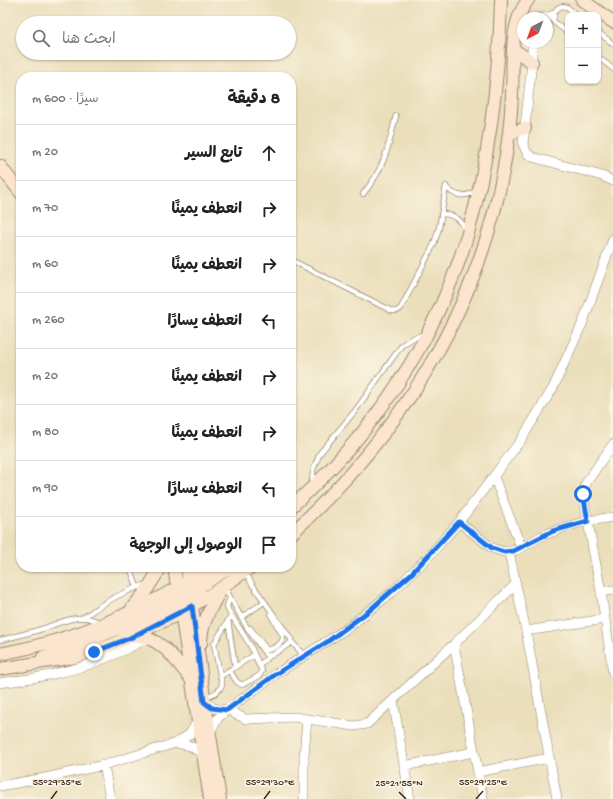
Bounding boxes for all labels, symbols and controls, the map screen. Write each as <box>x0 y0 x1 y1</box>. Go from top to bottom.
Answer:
north arrow <box>517 12 553 48</box>
map controls <box>565 12 601 84</box>
button: + <box>565 12 601 48</box>
search box <box>16 16 296 60</box>
icon: search <box>30 27 52 49</box>
text: ابحث هنا <box>62 31 116 49</box>
button: − <box>565 48 601 84</box>
text: 8 دقيقة <box>227 90 280 110</box>
text: سيرًا · 600 m <box>32 92 99 107</box>
icon: ahead <box>258 142 280 164</box>
text: 20 m <box>32 145 58 160</box>
text: تابع السير <box>185 145 242 163</box>
icon: right <box>258 198 280 220</box>
text: 70 m <box>32 201 58 216</box>
text: انعطف يمينًا <box>171 201 242 219</box>
icon: right <box>258 254 280 276</box>
text: 60 m <box>32 257 58 272</box>
text: انعطف يمينًا <box>171 257 242 275</box>
icon: left <box>258 310 280 332</box>
text: 260 m <box>32 313 65 328</box>
text: انعطف يسارًا <box>168 313 242 331</box>
icon: right <box>258 366 280 388</box>
text: 20 m <box>32 369 58 384</box>
text: انعطف يمينًا <box>171 369 242 387</box>
icon: right <box>258 422 280 444</box>
text: 80 m <box>32 425 59 440</box>
text: انعطف يمينًا <box>171 425 242 443</box>
icon: left <box>258 478 280 500</box>
text: 90 m <box>32 481 58 496</box>
text: انعطف يسارًا <box>168 481 242 499</box>
route start <box>574 485 592 503</box>
icon: arrive <box>258 534 280 556</box>
text: الوصول إلى الوجهة <box>129 537 242 555</box>
route end <box>85 643 103 661</box>
text: 55°29'35"E <box>33 777 82 789</box>
text: 55°29'30"E <box>246 777 295 789</box>
text: 55°29'25"E <box>459 777 508 789</box>
text: 25°21'55"N <box>375 778 423 790</box>

